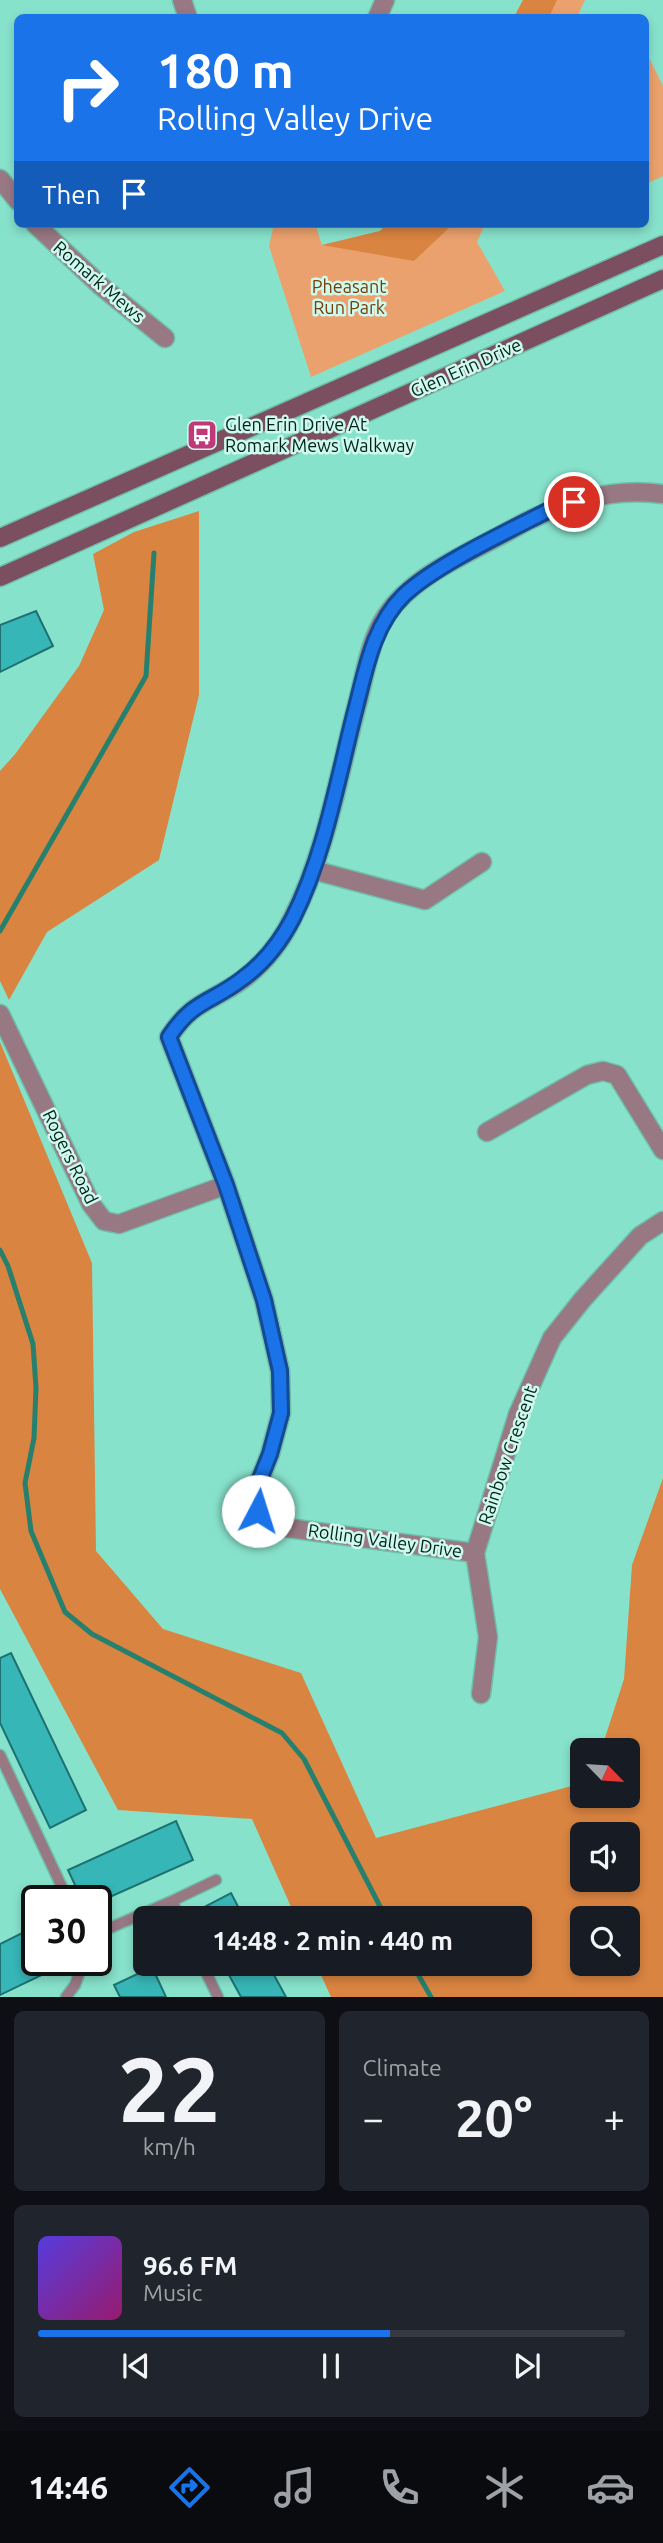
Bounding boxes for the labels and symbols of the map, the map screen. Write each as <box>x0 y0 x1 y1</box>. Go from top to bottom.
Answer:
street label: Romark Mews <box>50 236 149 326</box>
park label: Pheasant Run Park <box>312 276 386 317</box>
street label: Glen Erin Drive <box>407 334 524 400</box>
place label: Glen Erin Drive At Romark Mews Walkway <box>225 414 415 455</box>
bus stop icon: Glen Erin Drive At Romark Mews Walkway <box>185 418 219 452</box>
pin <box>544 472 604 532</box>
street label: Rogers Road <box>39 1106 102 1207</box>
street label: Rainbow Crescent <box>474 1383 540 1527</box>
position arrow <box>221 1474 295 1548</box>
street label: Rolling Valley Drive <box>307 1519 463 1561</box>
north arrow <box>570 1738 640 1808</box>
speed limit sign: 30 <box>21 1885 112 1976</box>

